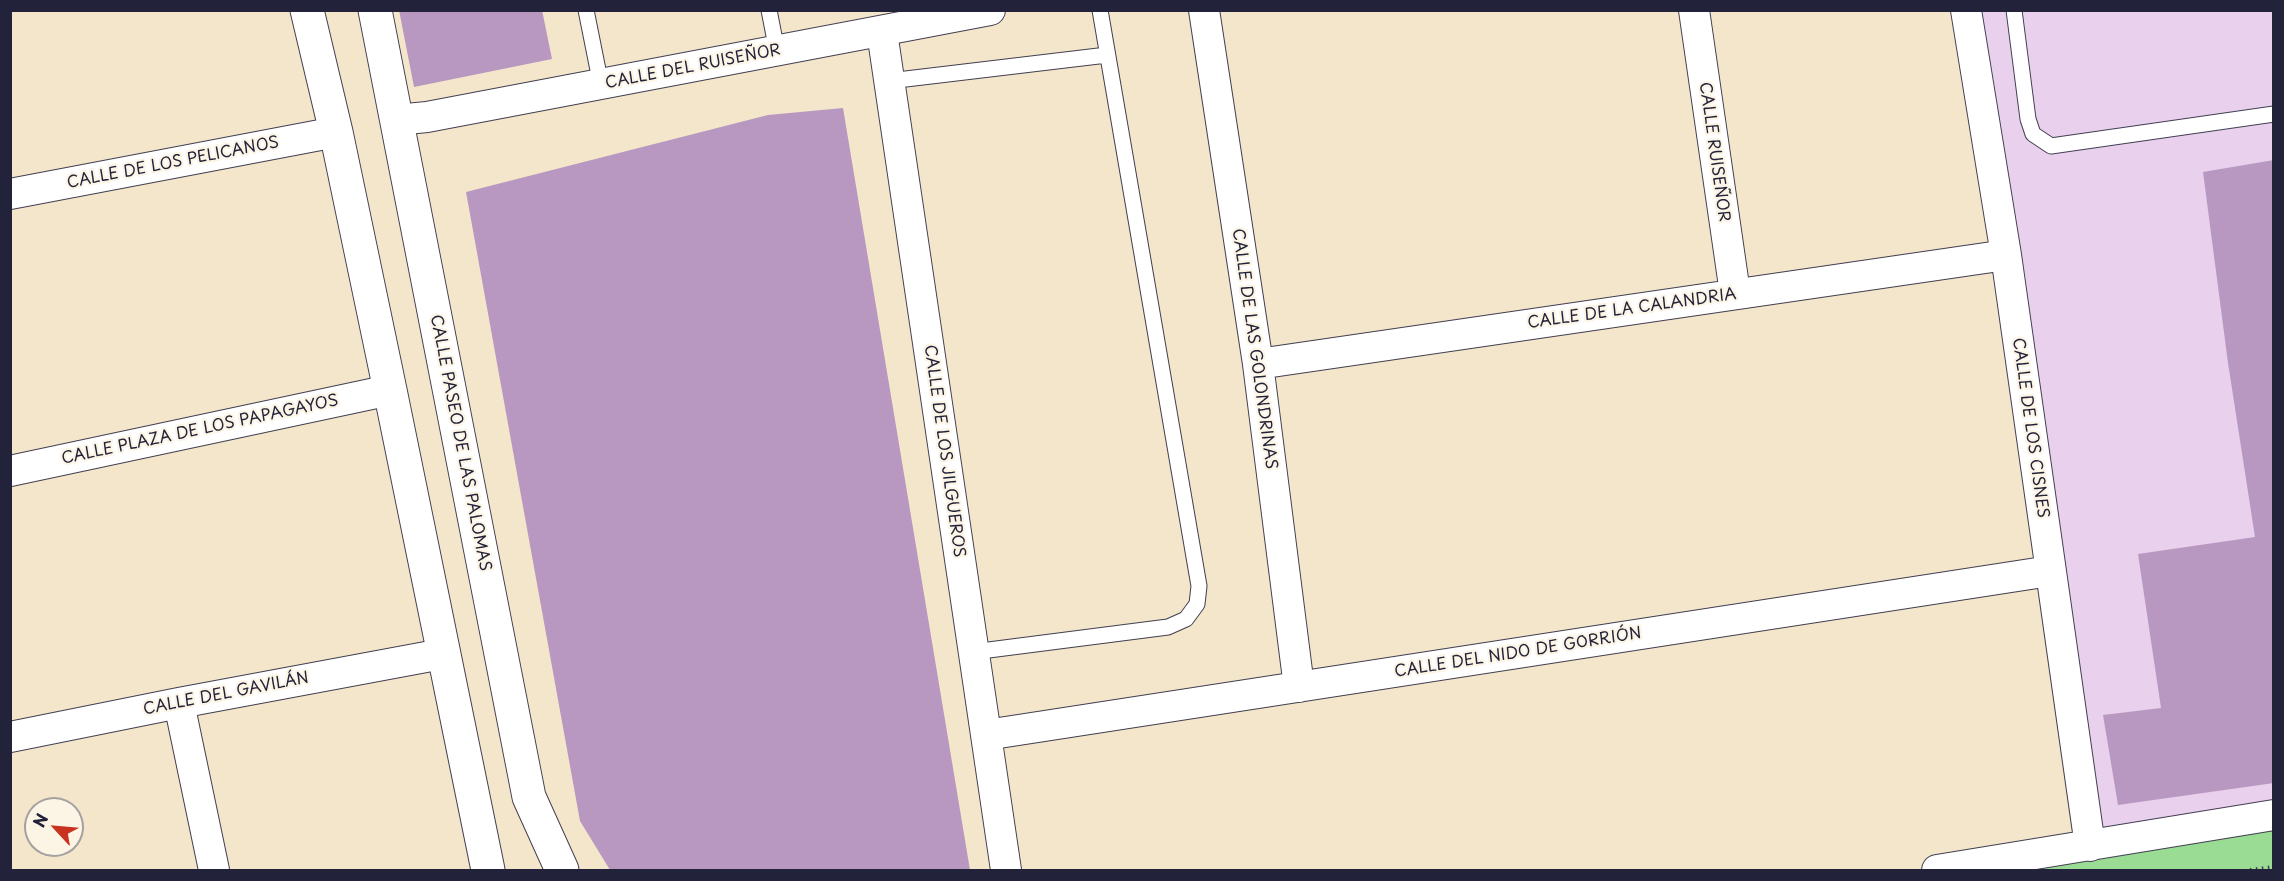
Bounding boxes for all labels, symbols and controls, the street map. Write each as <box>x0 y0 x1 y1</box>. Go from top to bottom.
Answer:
street label: CALLE DEL RUISEÑOR <box>604 41 782 93</box>
street label: CALLE RUISEÑOR <box>1695 81 1733 223</box>
street label: CALLE DE LOS PELICANOS <box>65 133 281 193</box>
street label: CALLE DE LAS GOLONDRINAS <box>1228 227 1280 471</box>
street label: CALLE DE LA CALANDRIA <box>1526 285 1738 333</box>
street label: CALLE PASEO DE LAS PALOMAS <box>426 313 494 573</box>
street label: CALLE DE LOS CISNES <box>2008 337 2052 519</box>
street label: CALLE DE LOS JILGUEROS <box>920 343 968 559</box>
street label: CALLE PLAZA DE LOS PAPAGAYOS <box>60 391 340 469</box>
street label: CALLE DEL NIDO DE GORRIÓN <box>1393 624 1643 682</box>
street label: CALLE DEL GAVILÁN <box>142 669 310 719</box>
north arrow <box>24 797 84 857</box>
text: N <box>26 809 53 831</box>

